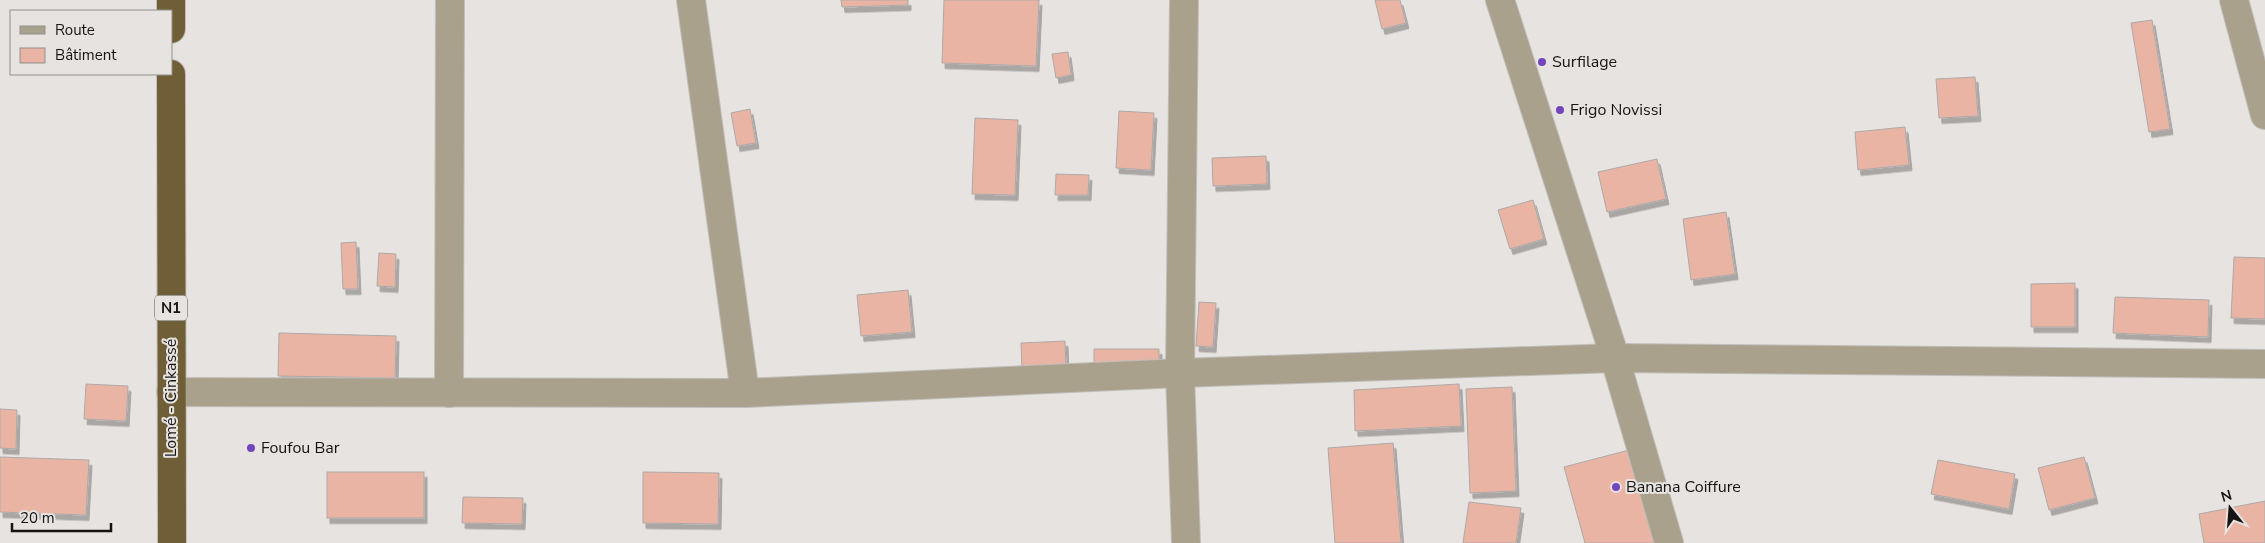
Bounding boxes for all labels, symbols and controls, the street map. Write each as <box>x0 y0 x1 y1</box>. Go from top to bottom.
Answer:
legend <box>10 10 172 75</box>
text: Route <box>55 20 95 40</box>
text: Bâtiment <box>55 45 117 65</box>
place label: Surfilage <box>1552 51 1617 73</box>
marker: Surfilage <box>1536 56 1548 68</box>
place label: Frigo Novissi <box>1570 99 1662 121</box>
marker: Frigo Novissi <box>1554 104 1566 116</box>
road number: N1 <box>155 296 187 320</box>
street label: Lomé - Cinkassé <box>160 339 182 457</box>
place label: Foufou Bar <box>261 437 340 459</box>
marker: Foufou Bar <box>245 442 257 454</box>
place label: Banana Coiffure <box>1626 476 1741 498</box>
marker: Banana Coiffure <box>1610 481 1622 493</box>
north arrow <box>2205 483 2255 533</box>
text: N <box>2219 485 2234 507</box>
scale bar <box>12 500 111 532</box>
text: 20 m <box>20 508 55 528</box>

